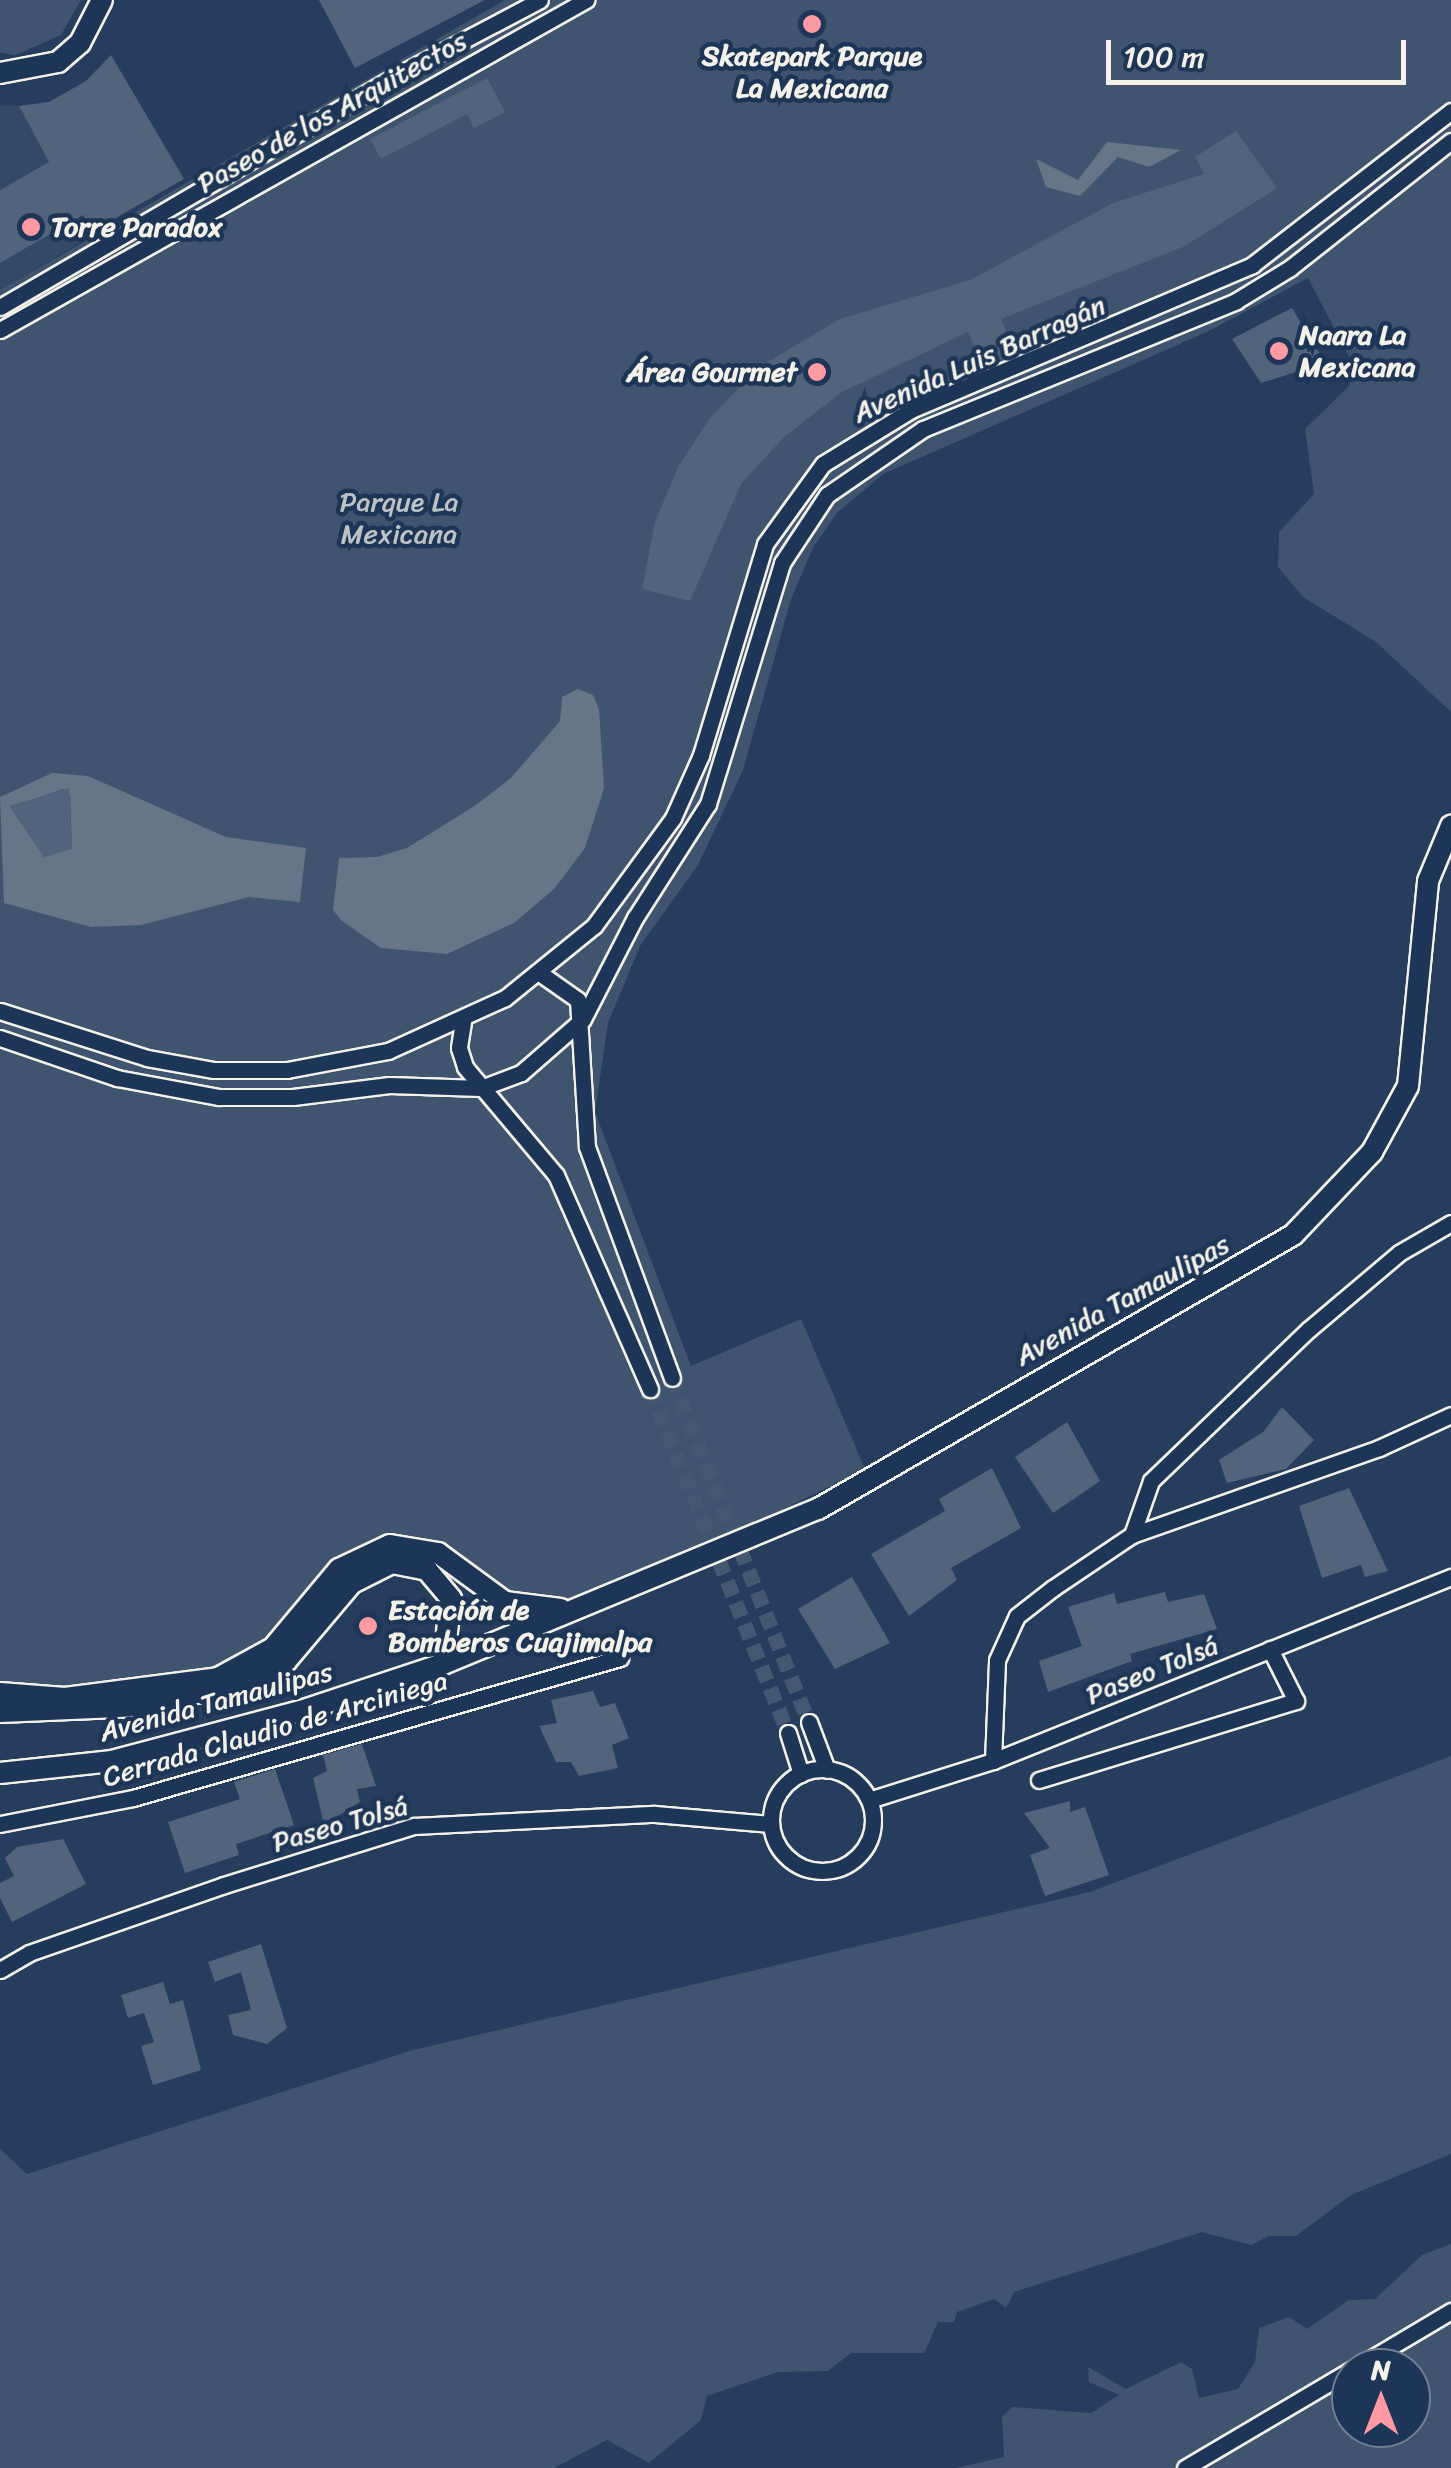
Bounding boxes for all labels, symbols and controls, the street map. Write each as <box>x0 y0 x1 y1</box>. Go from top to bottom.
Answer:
marker: Skatepark Parque La Mexicana <box>801 13 823 35</box>
scale bar <box>1111 20 1411 82</box>
street label: Paseo de los Arquitectos <box>192 24 472 200</box>
text: 100 m <box>1123 30 1205 84</box>
place label: Skatepark Parque La Mexicana <box>702 39 922 105</box>
place label: Torre Paradox <box>51 210 222 244</box>
marker: Torre Paradox <box>20 216 42 238</box>
street label: Avenida Luis Barragán <box>848 288 1110 430</box>
place label: Naara La Mexicana <box>1299 318 1416 384</box>
marker: Naara La Mexicana <box>1268 340 1290 362</box>
place label: Área Gourmet <box>627 355 797 389</box>
marker: Área Gourmet <box>806 361 828 383</box>
park label: Parque La Mexicana <box>340 485 458 551</box>
street label: Avenida Tamaulipas <box>1009 1227 1235 1373</box>
place label: Estación de Bomberos Cuajimalpa <box>388 1593 652 1659</box>
marker: Estación de Bomberos Cuajimalpa <box>357 1615 379 1637</box>
street label: Paseo Tolsá <box>1080 1628 1224 1712</box>
street label: Avenida Tamaulipas <box>96 1655 336 1749</box>
street label: Cerrada Claudio de Arciniega <box>99 1664 451 1794</box>
street label: Paseo Tolsá <box>267 1788 413 1860</box>
text: N <box>1371 2345 1391 2394</box>
north arrow <box>1331 2348 1431 2448</box>

